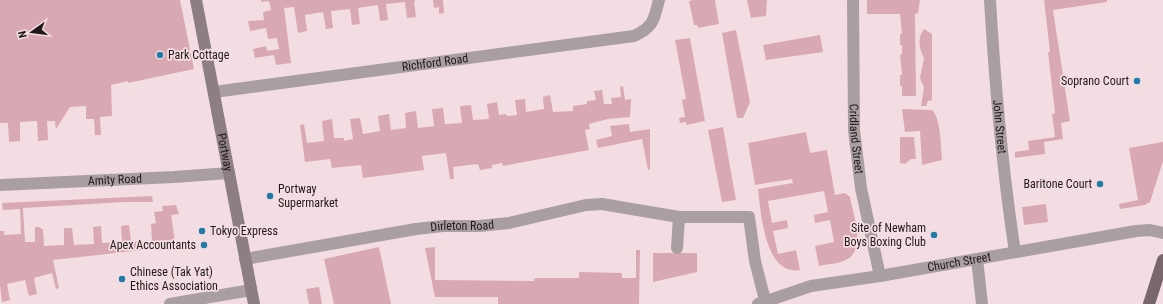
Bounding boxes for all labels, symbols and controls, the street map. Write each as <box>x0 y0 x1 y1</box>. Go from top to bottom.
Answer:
north arrow <box>12 12 52 52</box>
text: N <box>16 29 30 39</box>
place label: Park Cottage <box>168 48 230 62</box>
marker: Park Cottage <box>155 50 165 60</box>
street label: Richford Road <box>401 51 469 74</box>
place label: Soprano Court <box>1061 74 1129 88</box>
marker: Soprano Court <box>1132 76 1142 86</box>
street label: John Street <box>990 99 1009 155</box>
street label: Cridland Street <box>847 104 866 175</box>
street label: Portway <box>215 132 236 173</box>
street label: Amity Road <box>87 171 142 188</box>
place label: Baritone Court <box>1024 177 1092 191</box>
marker: Baritone Court <box>1095 179 1105 189</box>
place label: Portway Supermarket <box>278 182 339 210</box>
marker: Portway Supermarket <box>265 191 275 201</box>
street label: Dirleton Road <box>430 218 495 234</box>
place label: Site of Newham Boys Boxing Club <box>844 221 926 249</box>
place label: Tokyo Express <box>210 224 278 238</box>
marker: Tokyo Express <box>197 226 207 236</box>
marker: Site of Newham Boys Boxing Club <box>929 230 939 240</box>
place label: Apex Accountants <box>110 238 196 252</box>
marker: Apex Accountants <box>199 240 209 250</box>
street label: Church Street <box>926 250 992 275</box>
place label: Chinese (Tak Yat) Ethics Association <box>130 265 218 293</box>
marker: Chinese (Tak Yat) Ethics Association <box>117 274 127 284</box>

